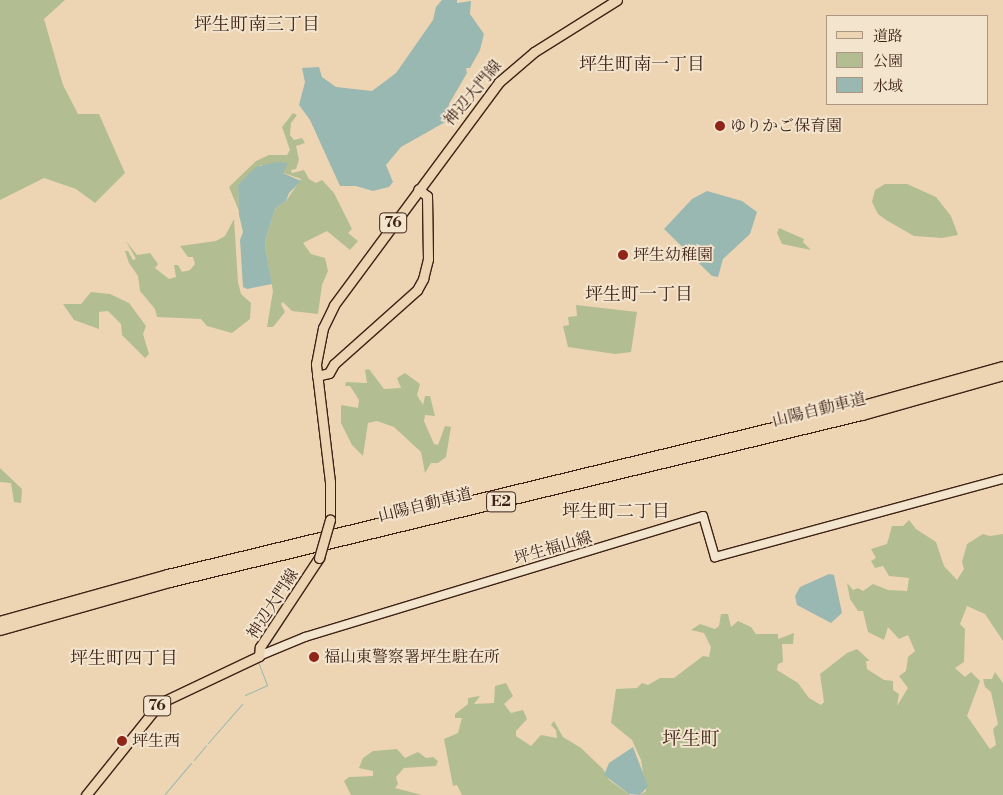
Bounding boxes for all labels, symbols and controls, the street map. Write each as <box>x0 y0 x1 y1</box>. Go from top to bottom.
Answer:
district label: 坪生町南三丁目 <box>194 14 320 36</box>
legend <box>826 15 988 105</box>
text: 道路 <box>873 27 903 46</box>
text: 公園 <box>873 52 903 71</box>
district label: 坪生町南一丁目 <box>579 54 705 76</box>
street label: 神辺大門線 <box>440 56 506 130</box>
text: 水域 <box>873 77 903 96</box>
place label: ゆりかご保育園 <box>730 116 842 136</box>
marker: ゆりかご保育園 <box>714 120 726 132</box>
road number: 76 <box>378 210 408 236</box>
place label: 坪生幼稚園 <box>633 245 713 265</box>
marker: 坪生幼稚園 <box>617 249 629 261</box>
district label: 坪生町一丁目 <box>585 284 693 306</box>
street label: 山陽自動車道 <box>770 389 868 431</box>
street label: 山陽自動車道 <box>376 484 474 526</box>
road number: E2 <box>486 490 516 514</box>
district label: 坪生町二丁目 <box>562 501 670 523</box>
street label: 坪生福山線 <box>512 528 594 568</box>
street label: 神辺大門線 <box>243 565 303 643</box>
place label: 福山東警察署坪生駐在所 <box>324 647 500 667</box>
district label: 坪生町四丁目 <box>70 648 178 670</box>
marker: 福山東警察署坪生駐在所 <box>308 651 320 663</box>
road number: 76 <box>142 694 172 718</box>
district label: 坪生町 <box>663 729 719 751</box>
place label: 坪生西 <box>132 731 180 751</box>
marker: 坪生西 <box>116 735 128 747</box>

